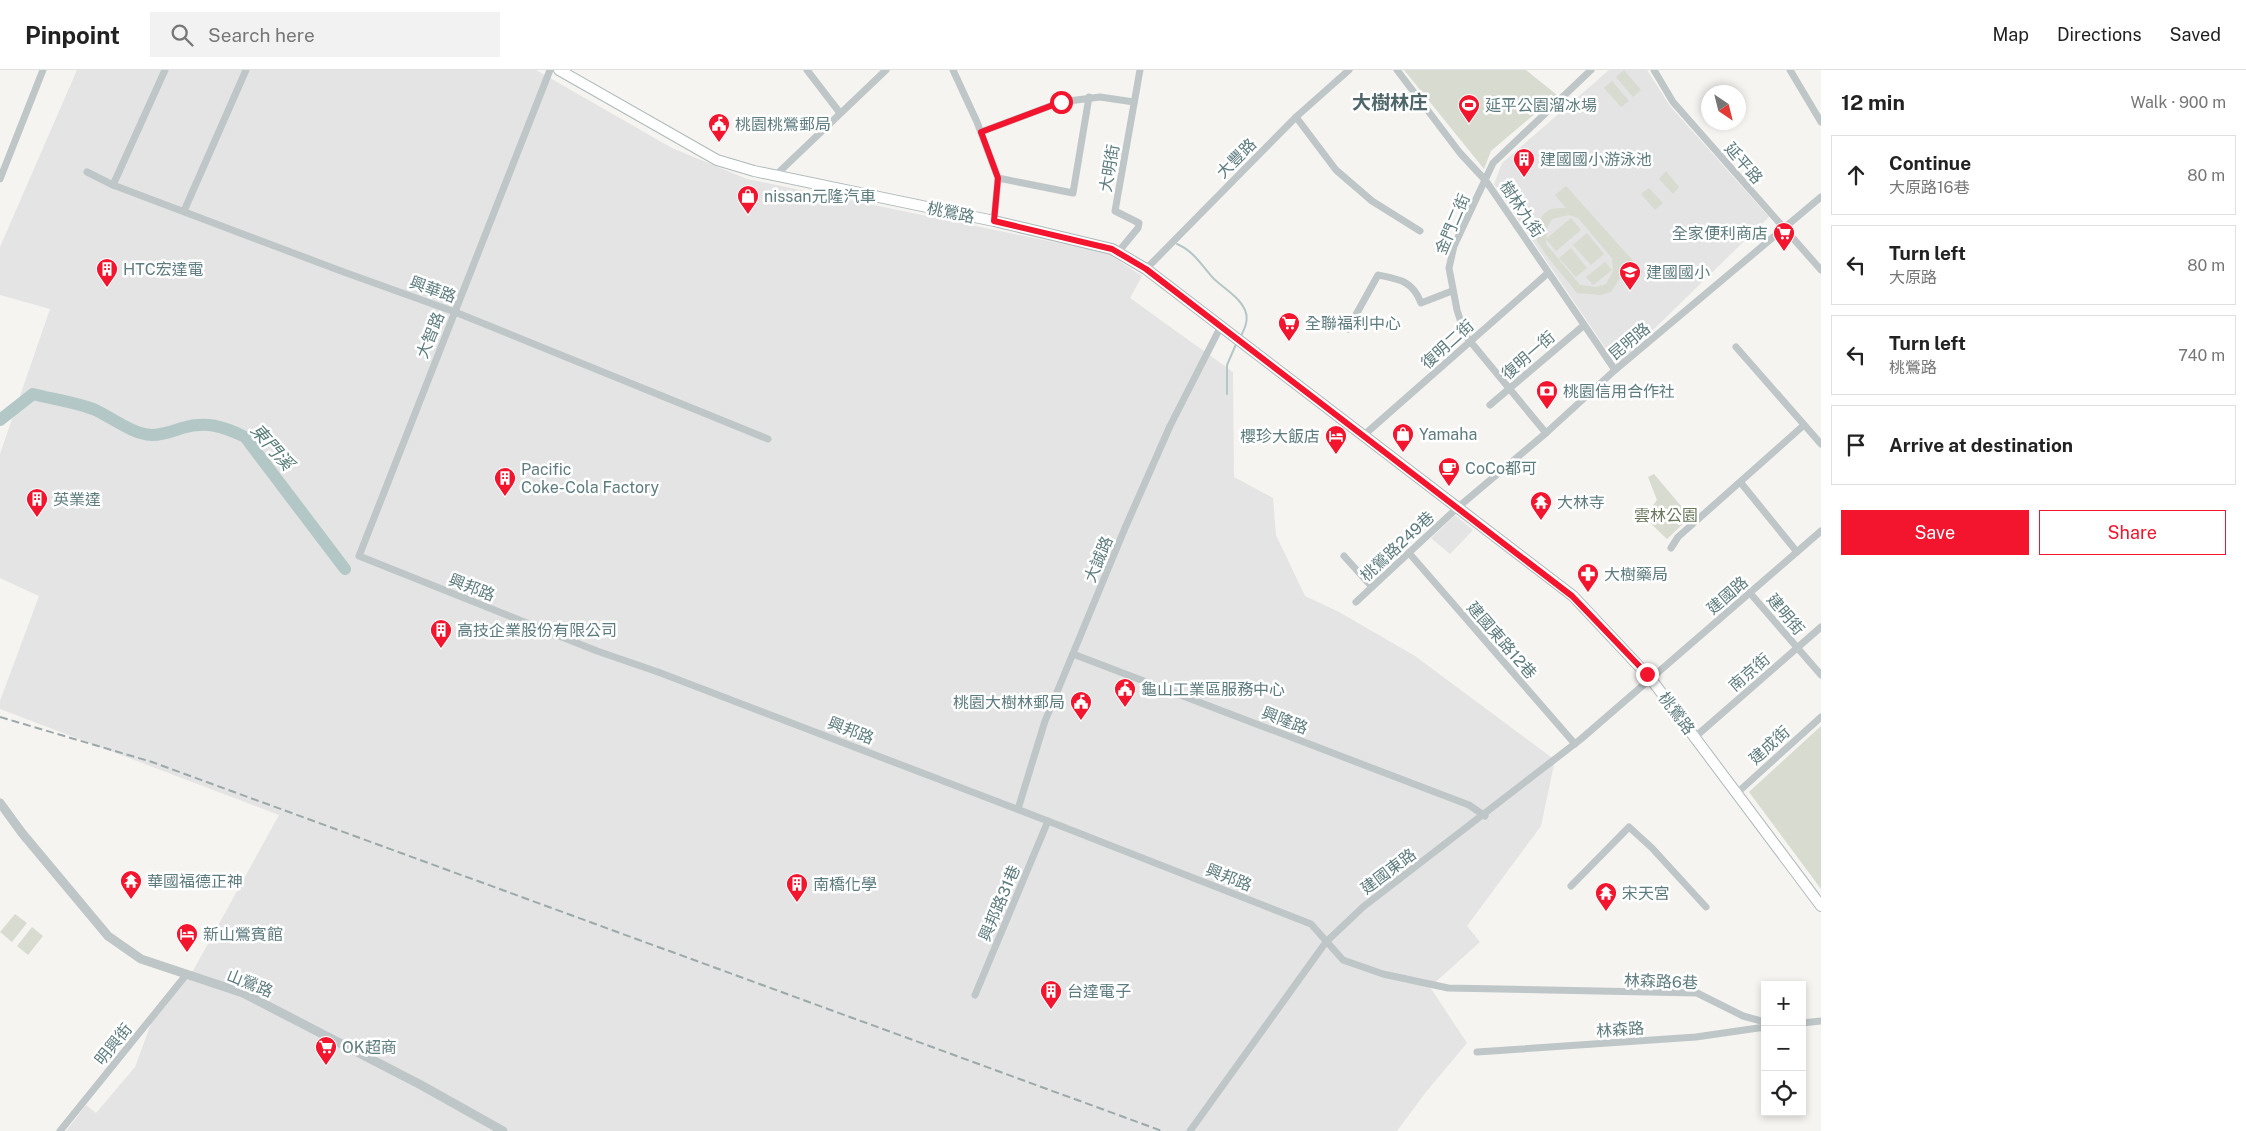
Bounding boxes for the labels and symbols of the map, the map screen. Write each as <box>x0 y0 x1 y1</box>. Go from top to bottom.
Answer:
north arrow <box>1701 85 1746 130</box>
route start <box>1050 91 1073 114</box>
district label: 大樹林庄 <box>1352 91 1428 113</box>
sports icon: 延平公園溜冰場 <box>1457 93 1481 124</box>
place label: 延平公園溜冰場 <box>1485 96 1597 115</box>
public building icon: 桃園桃鶯郵局 <box>707 112 731 143</box>
place label: 桃園桃鶯郵局 <box>735 115 831 134</box>
street label: 大豐路 <box>1213 135 1260 182</box>
street label: 延平路 <box>1721 139 1767 188</box>
street label: 大明街 <box>1096 143 1123 193</box>
building icon: 建國國小游泳池 <box>1512 147 1536 178</box>
place label: 建國國小游泳池 <box>1540 150 1652 169</box>
street label: 樹林九街 <box>1496 177 1547 241</box>
shop icon: nissan元隆汽車 <box>736 184 760 215</box>
place label: nissan元隆汽車 <box>764 187 875 206</box>
street label: 金門二街 <box>1431 191 1474 257</box>
street label: 桃鶯路 <box>925 198 976 227</box>
supermarket icon: 全家便利商店 <box>1772 221 1796 252</box>
place label: 全家便利商店 <box>1672 224 1768 243</box>
building icon: HTC宏達電 <box>95 257 119 288</box>
place label: HTC宏達電 <box>123 260 204 279</box>
school or university icon: 建國國小 <box>1618 260 1642 291</box>
place label: 建國國小 <box>1646 263 1710 282</box>
street label: 興華路 <box>407 272 459 307</box>
street label: 大智路 <box>413 309 448 361</box>
supermarket icon: 全聯福利中心 <box>1277 311 1301 342</box>
place label: 全聯福利中心 <box>1305 314 1401 333</box>
street label: 復明二街 <box>1417 316 1477 373</box>
street label: 昆明路 <box>1605 319 1654 364</box>
street label: 復明一街 <box>1498 327 1559 384</box>
bank icon: 桃園信用合作社 <box>1535 379 1559 410</box>
place label: 桃園信用合作社 <box>1563 382 1675 401</box>
water label: 東門溪 <box>247 419 300 476</box>
shop icon: Yamaha <box>1391 422 1415 453</box>
hotel icon: 櫻珍大飯店 <box>1324 424 1348 455</box>
place label: Yamaha <box>1419 425 1477 444</box>
place label: 櫻珍大飯店 <box>1240 427 1320 446</box>
cafe icon: CoCo都可 <box>1437 456 1461 487</box>
place label: CoCo都可 <box>1465 459 1537 478</box>
place label: Pacific Coke-Cola Factory <box>521 460 659 497</box>
building icon: Pacific Coke-Cola Factory <box>493 466 517 497</box>
building icon: 英業達 <box>25 487 49 518</box>
place label: 英業達 <box>53 490 101 509</box>
temple icon: 大林寺 <box>1529 490 1553 521</box>
place label: 大林寺 <box>1557 493 1605 512</box>
park label: 雲林公園 <box>1634 506 1698 525</box>
street label: 桃鶯路249巷 <box>1357 508 1438 585</box>
street label: 大誠路 <box>1080 533 1117 585</box>
pharmacy icon: 大樹藥局 <box>1576 562 1600 593</box>
place label: 大樹藥局 <box>1604 565 1668 584</box>
street label: 興邦路 <box>446 570 498 605</box>
street label: 建國路 <box>1703 572 1752 618</box>
street label: 建明街 <box>1763 590 1808 639</box>
street label: 建國東路12巷 <box>1463 598 1540 683</box>
building icon: 高技企業股份有限公司 <box>429 618 453 649</box>
place label: 高技企業股份有限公司 <box>457 621 617 640</box>
street label: 南京街 <box>1725 649 1774 695</box>
route end <box>1636 663 1659 686</box>
public building icon: 龜山工業區服務中心 <box>1113 677 1137 708</box>
place label: 龜山工業區服務中心 <box>1141 680 1285 699</box>
street label: 桃鶯路 <box>1655 688 1699 738</box>
public building icon: 桃園大樹林郵局 <box>1069 690 1093 721</box>
place label: 桃園大樹林郵局 <box>953 693 1065 712</box>
street label: 興隆路 <box>1259 703 1311 738</box>
street label: 興邦路 <box>825 713 877 748</box>
street label: 建成街 <box>1745 722 1794 768</box>
street label: 建國東路 <box>1357 845 1420 898</box>
street label: 興邦路 <box>1203 860 1255 895</box>
street label: 興邦路31巷 <box>975 862 1024 944</box>
temple icon: 華國福德正神 <box>119 869 143 900</box>
place label: 華國福德正神 <box>147 872 243 891</box>
building icon: 南橋化學 <box>785 872 809 903</box>
place label: 南橋化學 <box>813 875 877 894</box>
temple icon: 宋天宮 <box>1594 881 1618 912</box>
place label: 宋天宮 <box>1622 884 1670 903</box>
hotel icon: 新山鶯賓館 <box>175 922 199 953</box>
place label: 新山鶯賓館 <box>203 925 283 944</box>
street label: 山鶯路 <box>224 966 276 1001</box>
street label: 林森路6巷 <box>1624 971 1698 992</box>
building icon: 台達電子 <box>1039 979 1063 1010</box>
place label: 台達電子 <box>1067 982 1131 1001</box>
street label: 林森路 <box>1595 1018 1645 1041</box>
street label: 明興街 <box>91 1020 136 1069</box>
supermarket icon: OK超商 <box>314 1035 338 1066</box>
place label: OK超商 <box>342 1038 397 1057</box>

